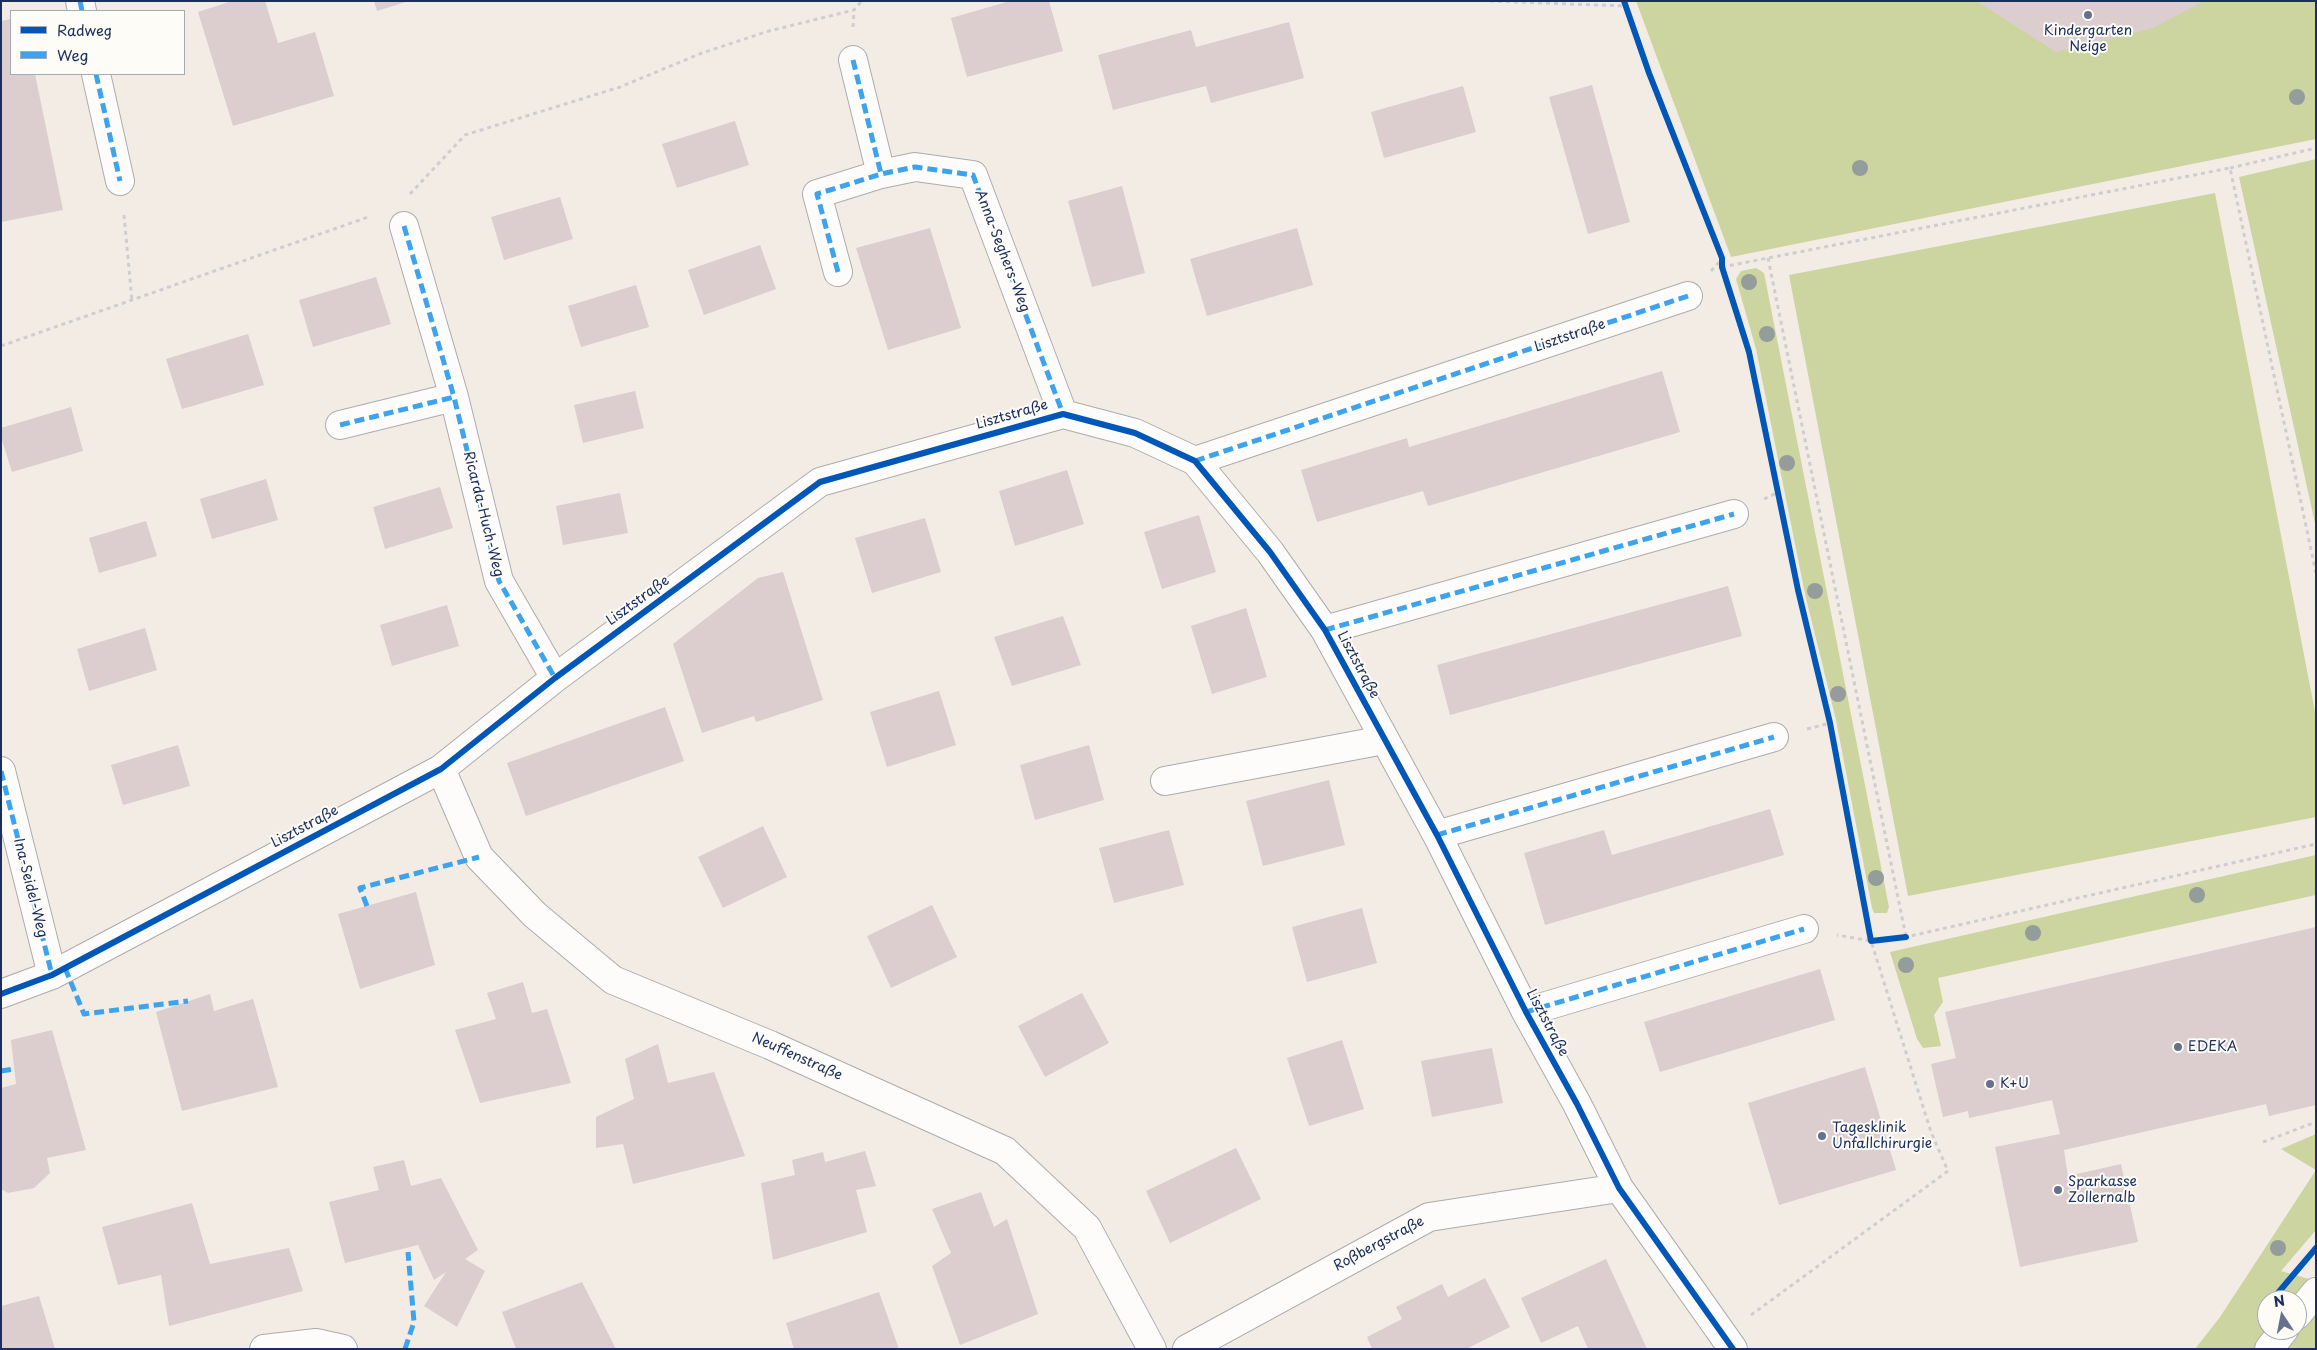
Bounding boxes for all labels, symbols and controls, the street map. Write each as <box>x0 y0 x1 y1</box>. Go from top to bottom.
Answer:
marker: Kindergarten Neige <box>2082 9 2094 21</box>
legend <box>10 10 185 75</box>
text: Radweg <box>57 18 112 41</box>
place label: Kindergarten Neige <box>2044 23 2132 56</box>
text: Weg <box>57 43 88 66</box>
street label: Anna-Seghers-Weg <box>971 187 1033 315</box>
street label: Lisztstraße <box>1532 316 1608 356</box>
street label: Lisztstraße <box>974 397 1050 433</box>
street label: Ricarda-Huch-Weg <box>459 449 507 579</box>
street label: Lisztstraße <box>603 572 673 630</box>
street label: Lisztstraße <box>1333 628 1383 702</box>
street label: Lisztstraße <box>268 802 342 852</box>
street label: Ina-Seidel-Weg <box>10 837 50 939</box>
street label: Lisztstraße <box>1522 986 1572 1060</box>
street label: Neuffenstraße <box>749 1030 845 1084</box>
place label: EDEKA <box>2188 1039 2237 1055</box>
marker: EDEKA <box>2172 1041 2184 1053</box>
place label: K+U <box>2000 1076 2029 1092</box>
marker: K+U <box>1984 1078 1996 1090</box>
place label: Tagesklinik Unfallchirurgie <box>1832 1120 1932 1152</box>
marker: Tagesklinik Unfallchirurgie <box>1816 1130 1828 1142</box>
place label: Sparkasse Zollernalb <box>2068 1174 2137 1206</box>
marker: Sparkasse Zollernalb <box>2052 1184 2064 1196</box>
street label: Roßbergstraße <box>1331 1213 1427 1275</box>
text: N <box>2272 1289 2287 1312</box>
north arrow <box>2257 1290 2307 1340</box>

